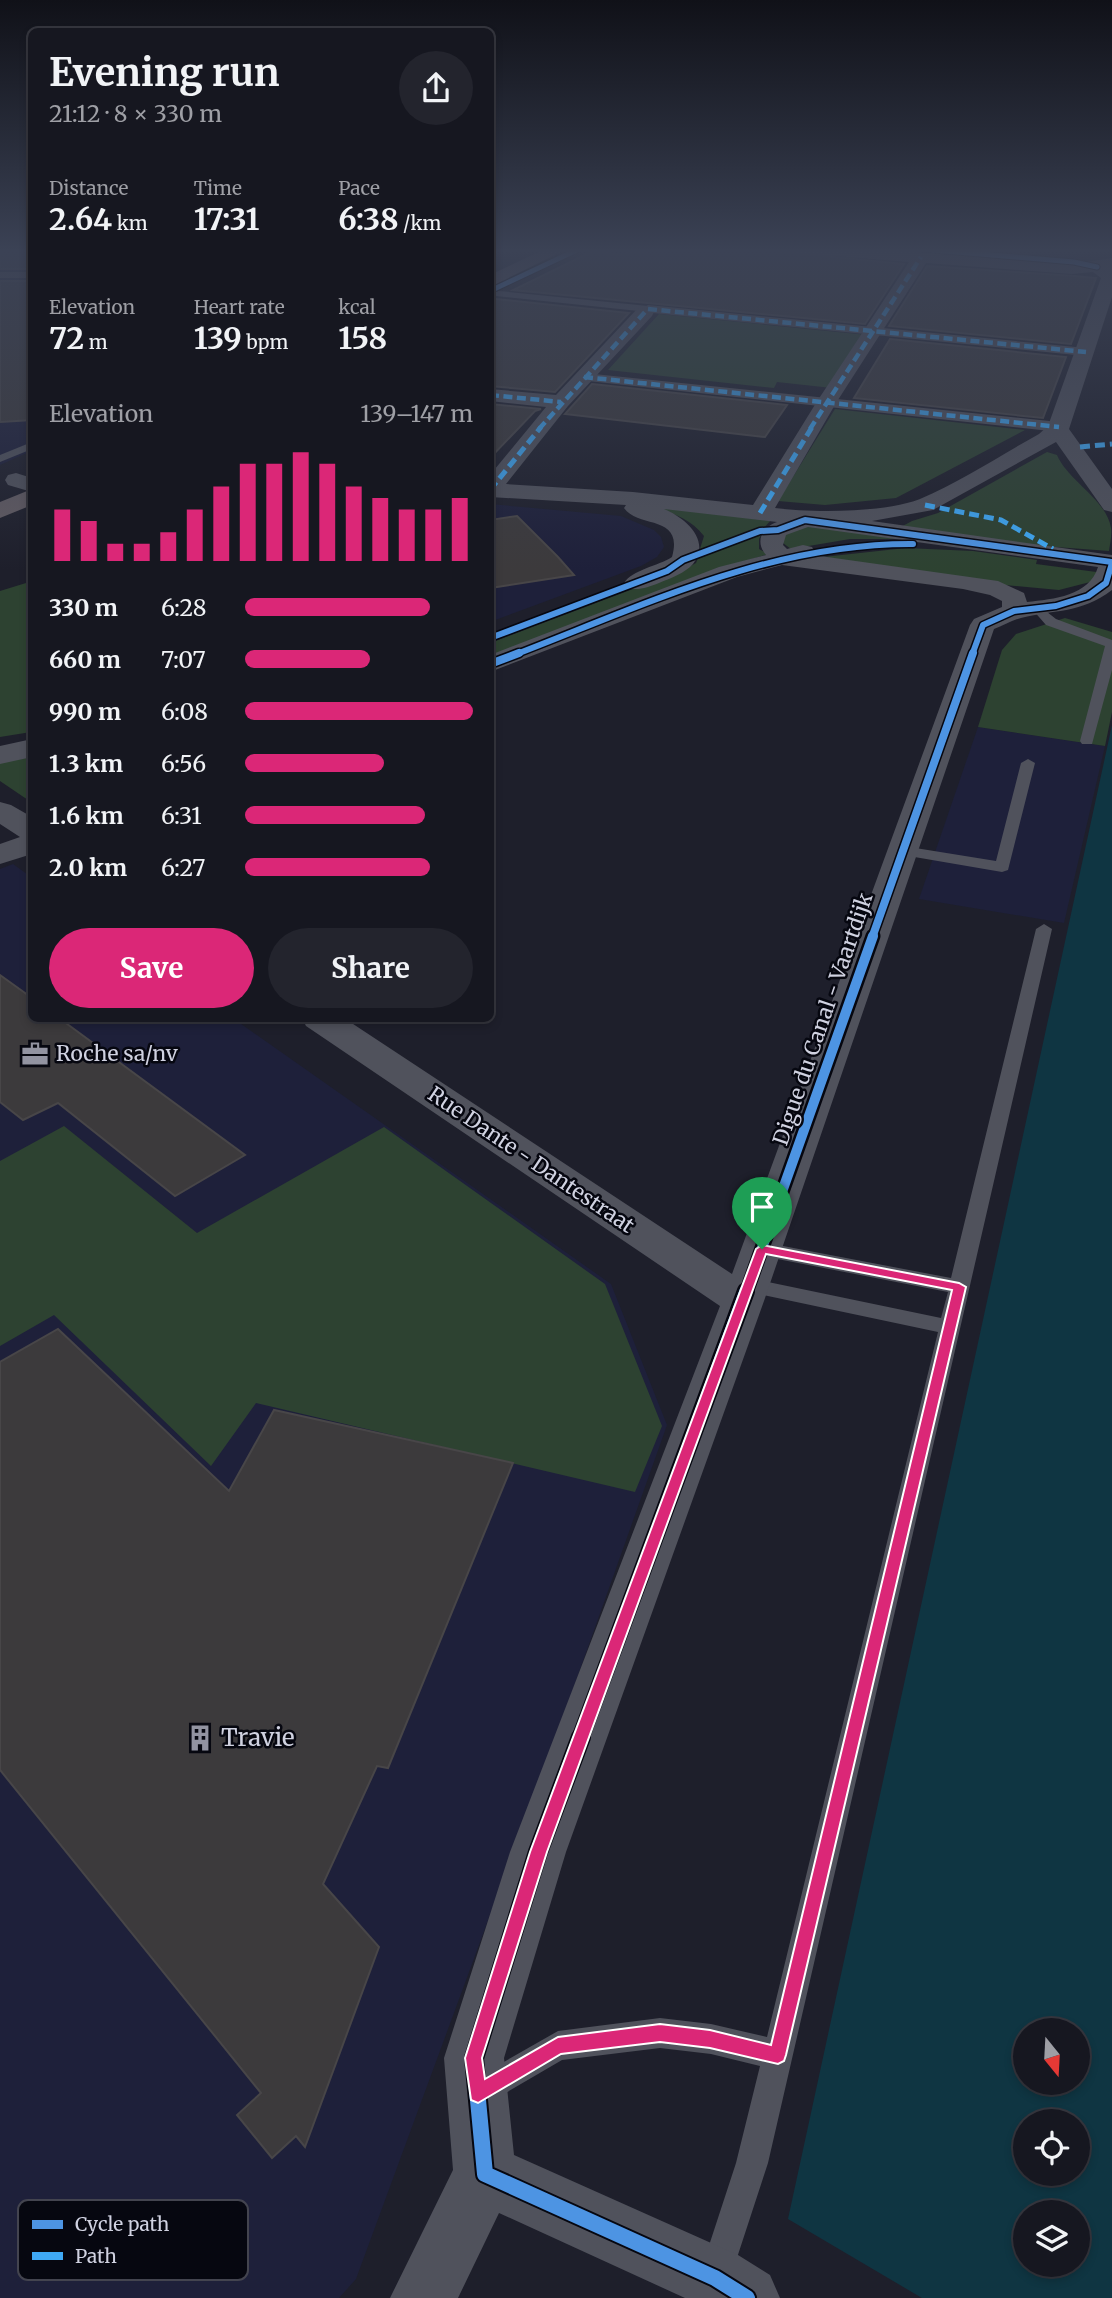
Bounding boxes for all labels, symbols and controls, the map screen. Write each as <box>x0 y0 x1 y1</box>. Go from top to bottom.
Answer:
text: Evening run <box>49 49 280 96</box>
button: share <box>399 51 473 125</box>
text: 21:12 · 8 × 330 m <box>49 99 222 128</box>
text: Distance <box>49 176 128 200</box>
text: Time <box>194 176 242 200</box>
text: Pace <box>338 176 380 200</box>
text: 2.64 <box>49 200 112 238</box>
text: 17:31 <box>194 200 259 238</box>
text: 6:38 <box>338 200 399 238</box>
text: km <box>112 211 148 235</box>
text: /km <box>399 211 441 235</box>
text: Elevation <box>49 295 135 319</box>
text: Heart rate <box>194 295 285 319</box>
text: kcal <box>338 295 376 319</box>
text: 72 <box>49 319 84 357</box>
text: 139 <box>194 319 242 357</box>
text: 158 <box>338 319 387 357</box>
text: m <box>84 330 108 354</box>
text: bpm <box>242 330 288 354</box>
text: Elevation <box>49 399 153 428</box>
text: 139–147 m <box>360 399 473 428</box>
text: 330 m <box>49 593 118 622</box>
text: 6:28 <box>161 593 207 622</box>
text: 660 m <box>49 645 121 674</box>
text: 7:07 <box>161 645 206 674</box>
text: 990 m <box>49 697 121 726</box>
text: 6:08 <box>161 697 208 726</box>
text: 1.3 km <box>49 749 123 778</box>
text: 6:56 <box>161 749 206 778</box>
text: 1.6 km <box>49 801 124 830</box>
text: 6:31 <box>161 801 202 830</box>
text: 2.0 km <box>49 853 127 882</box>
text: 6:27 <box>161 853 205 882</box>
street label: Digue du Canal - Vaartdijk <box>767 888 879 1149</box>
button: Save <box>49 928 254 1008</box>
button: Share <box>268 928 473 1008</box>
office icon: Roche sa/nv <box>20 1039 50 1069</box>
place label: Roche sa/nv <box>56 1040 179 1067</box>
street label: Rue Dante - Dantestraat <box>423 1080 640 1239</box>
pin <box>732 1177 792 1249</box>
icon: arrive <box>743 1188 781 1226</box>
place label: Travie <box>221 1722 295 1753</box>
building icon: Travie <box>185 1723 215 1753</box>
north arrow <box>1013 2018 1090 2095</box>
map controls <box>1013 2018 1090 2277</box>
button: locate <box>1013 2109 1090 2186</box>
legend <box>18 2200 248 2280</box>
button: layers <box>1013 2200 1090 2277</box>
text: Cycle path <box>75 2212 170 2236</box>
text: Path <box>75 2244 117 2268</box>

